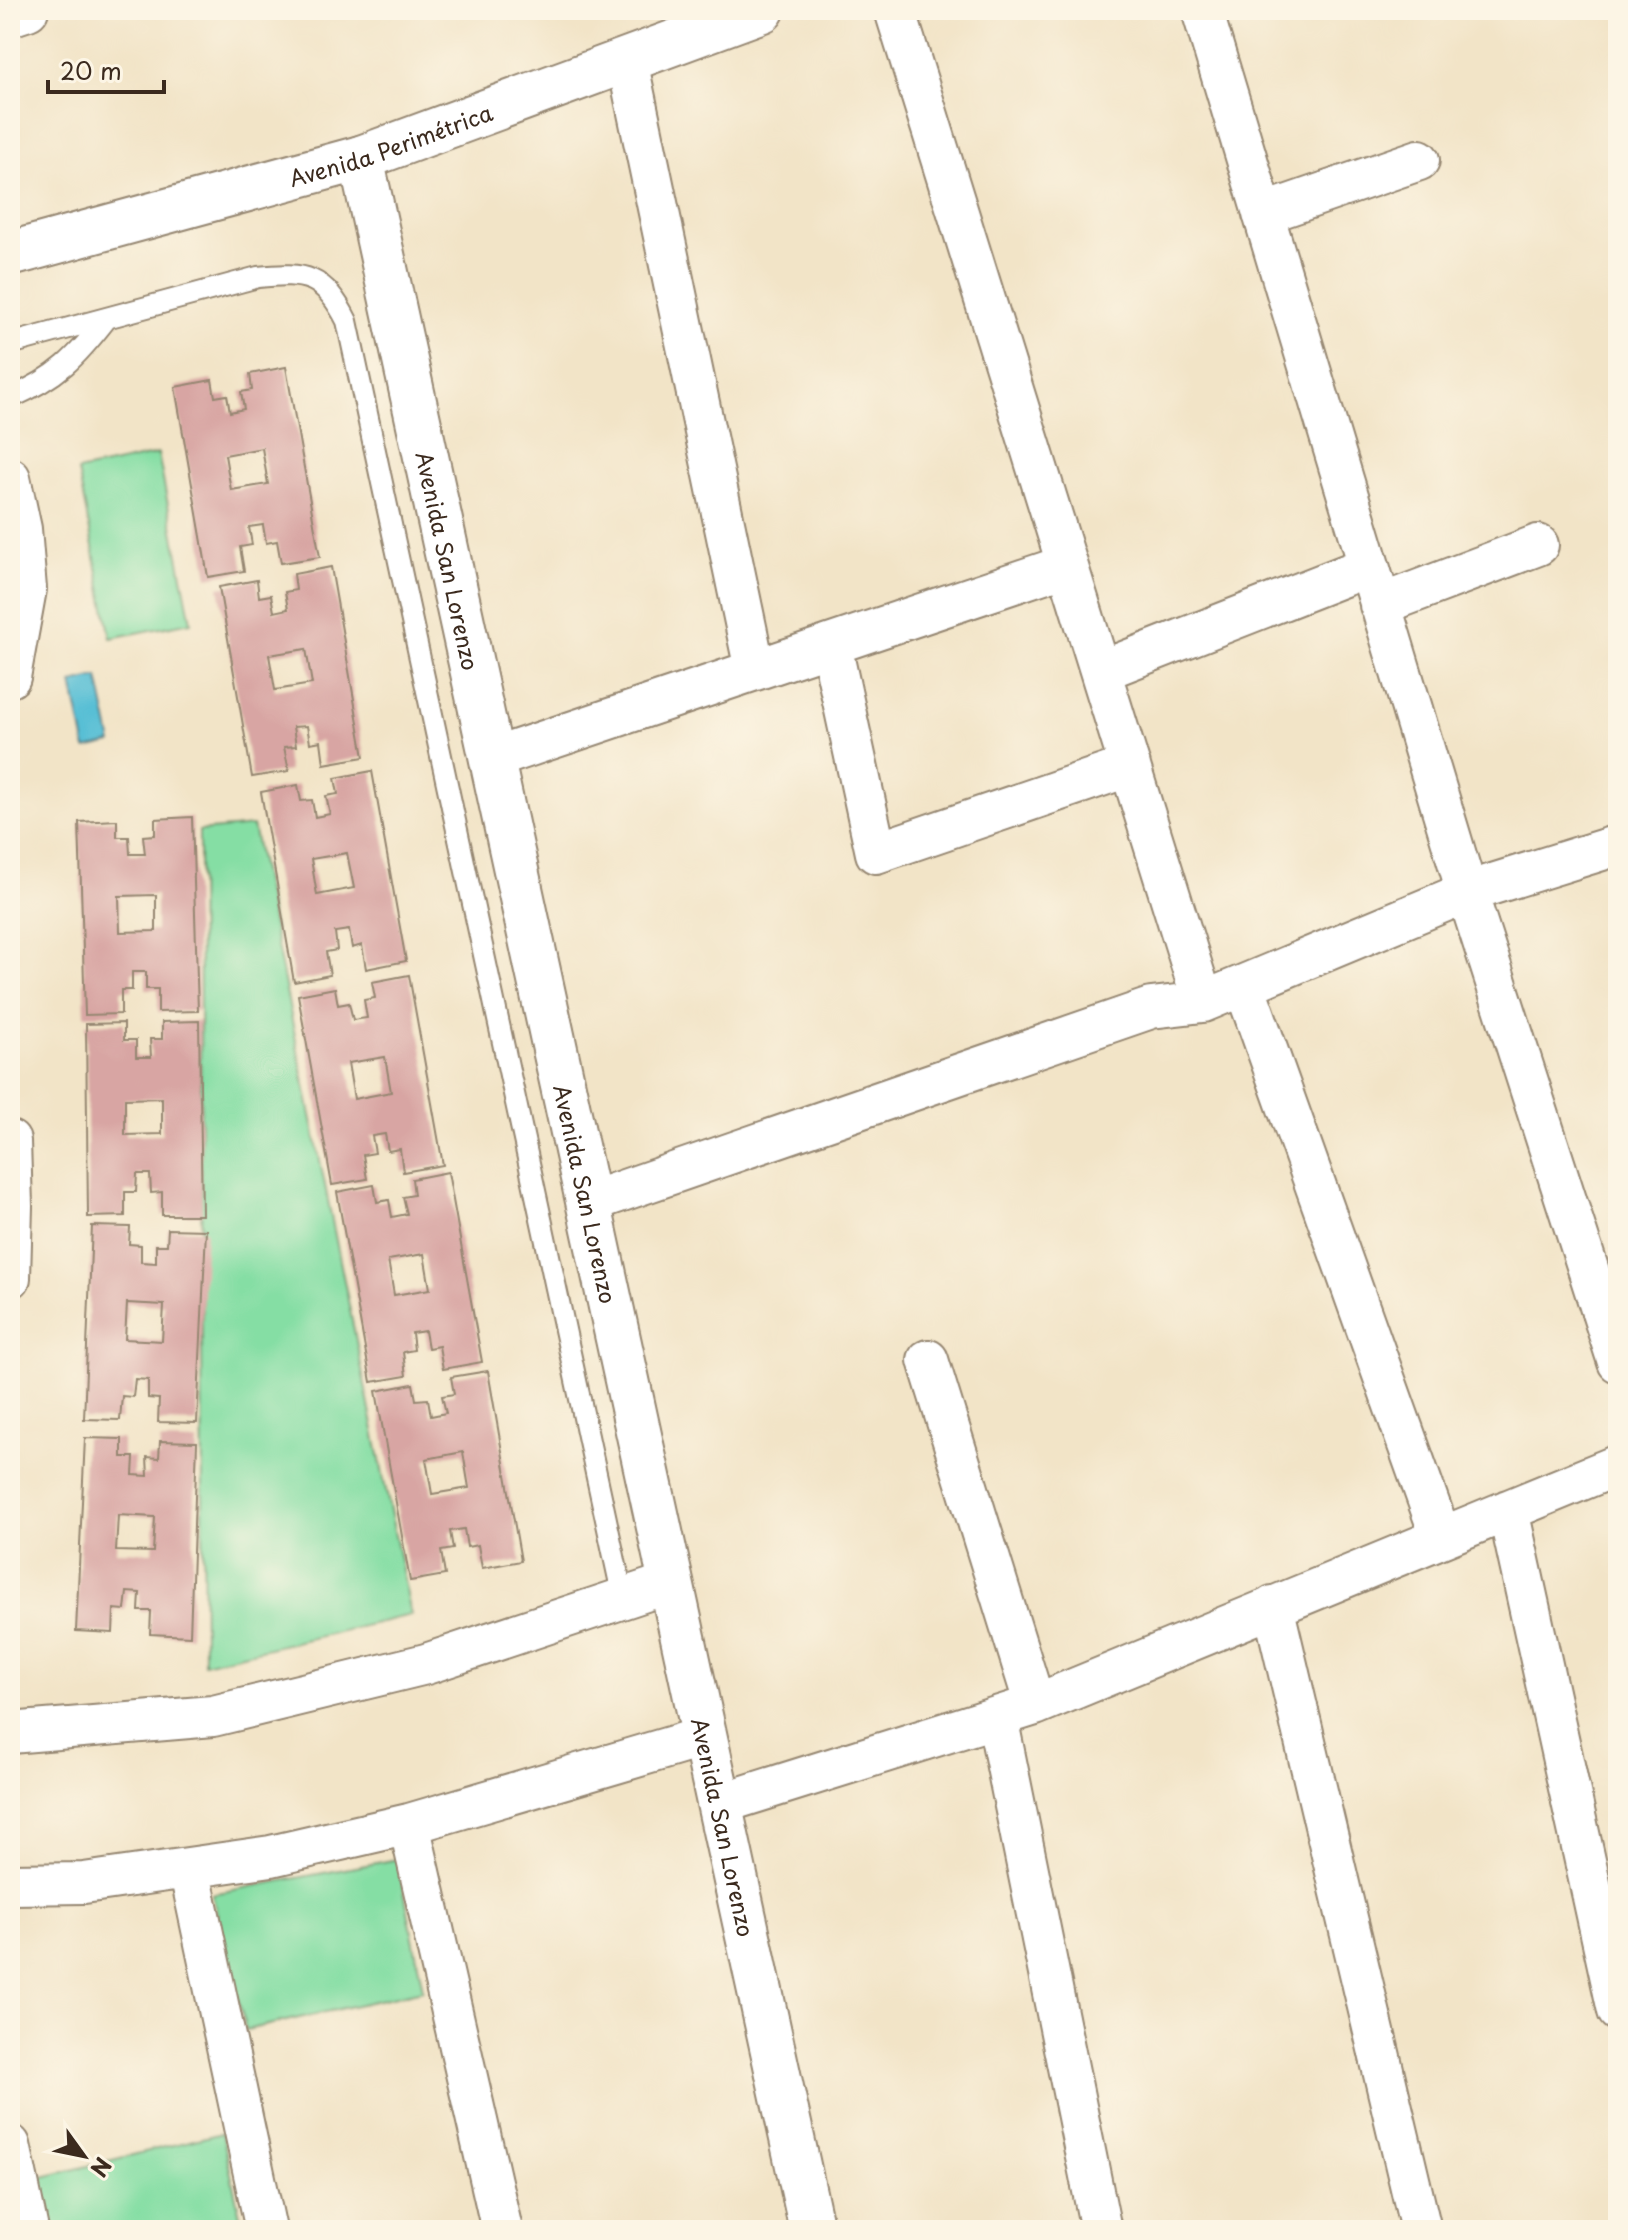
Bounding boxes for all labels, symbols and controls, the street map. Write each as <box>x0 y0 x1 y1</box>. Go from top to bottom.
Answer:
scale bar <box>48 44 164 94</box>
text: 20 m <box>60 52 122 88</box>
street label: Avenida Perimétrica <box>285 95 497 194</box>
street label: Avenida San Lorenzo <box>409 448 488 673</box>
street label: Avenida San Lorenzo <box>547 1081 626 1306</box>
street label: Avenida San Lorenzo <box>684 1714 764 1939</box>
north arrow <box>44 2116 124 2196</box>
text: N <box>83 2151 121 2184</box>

